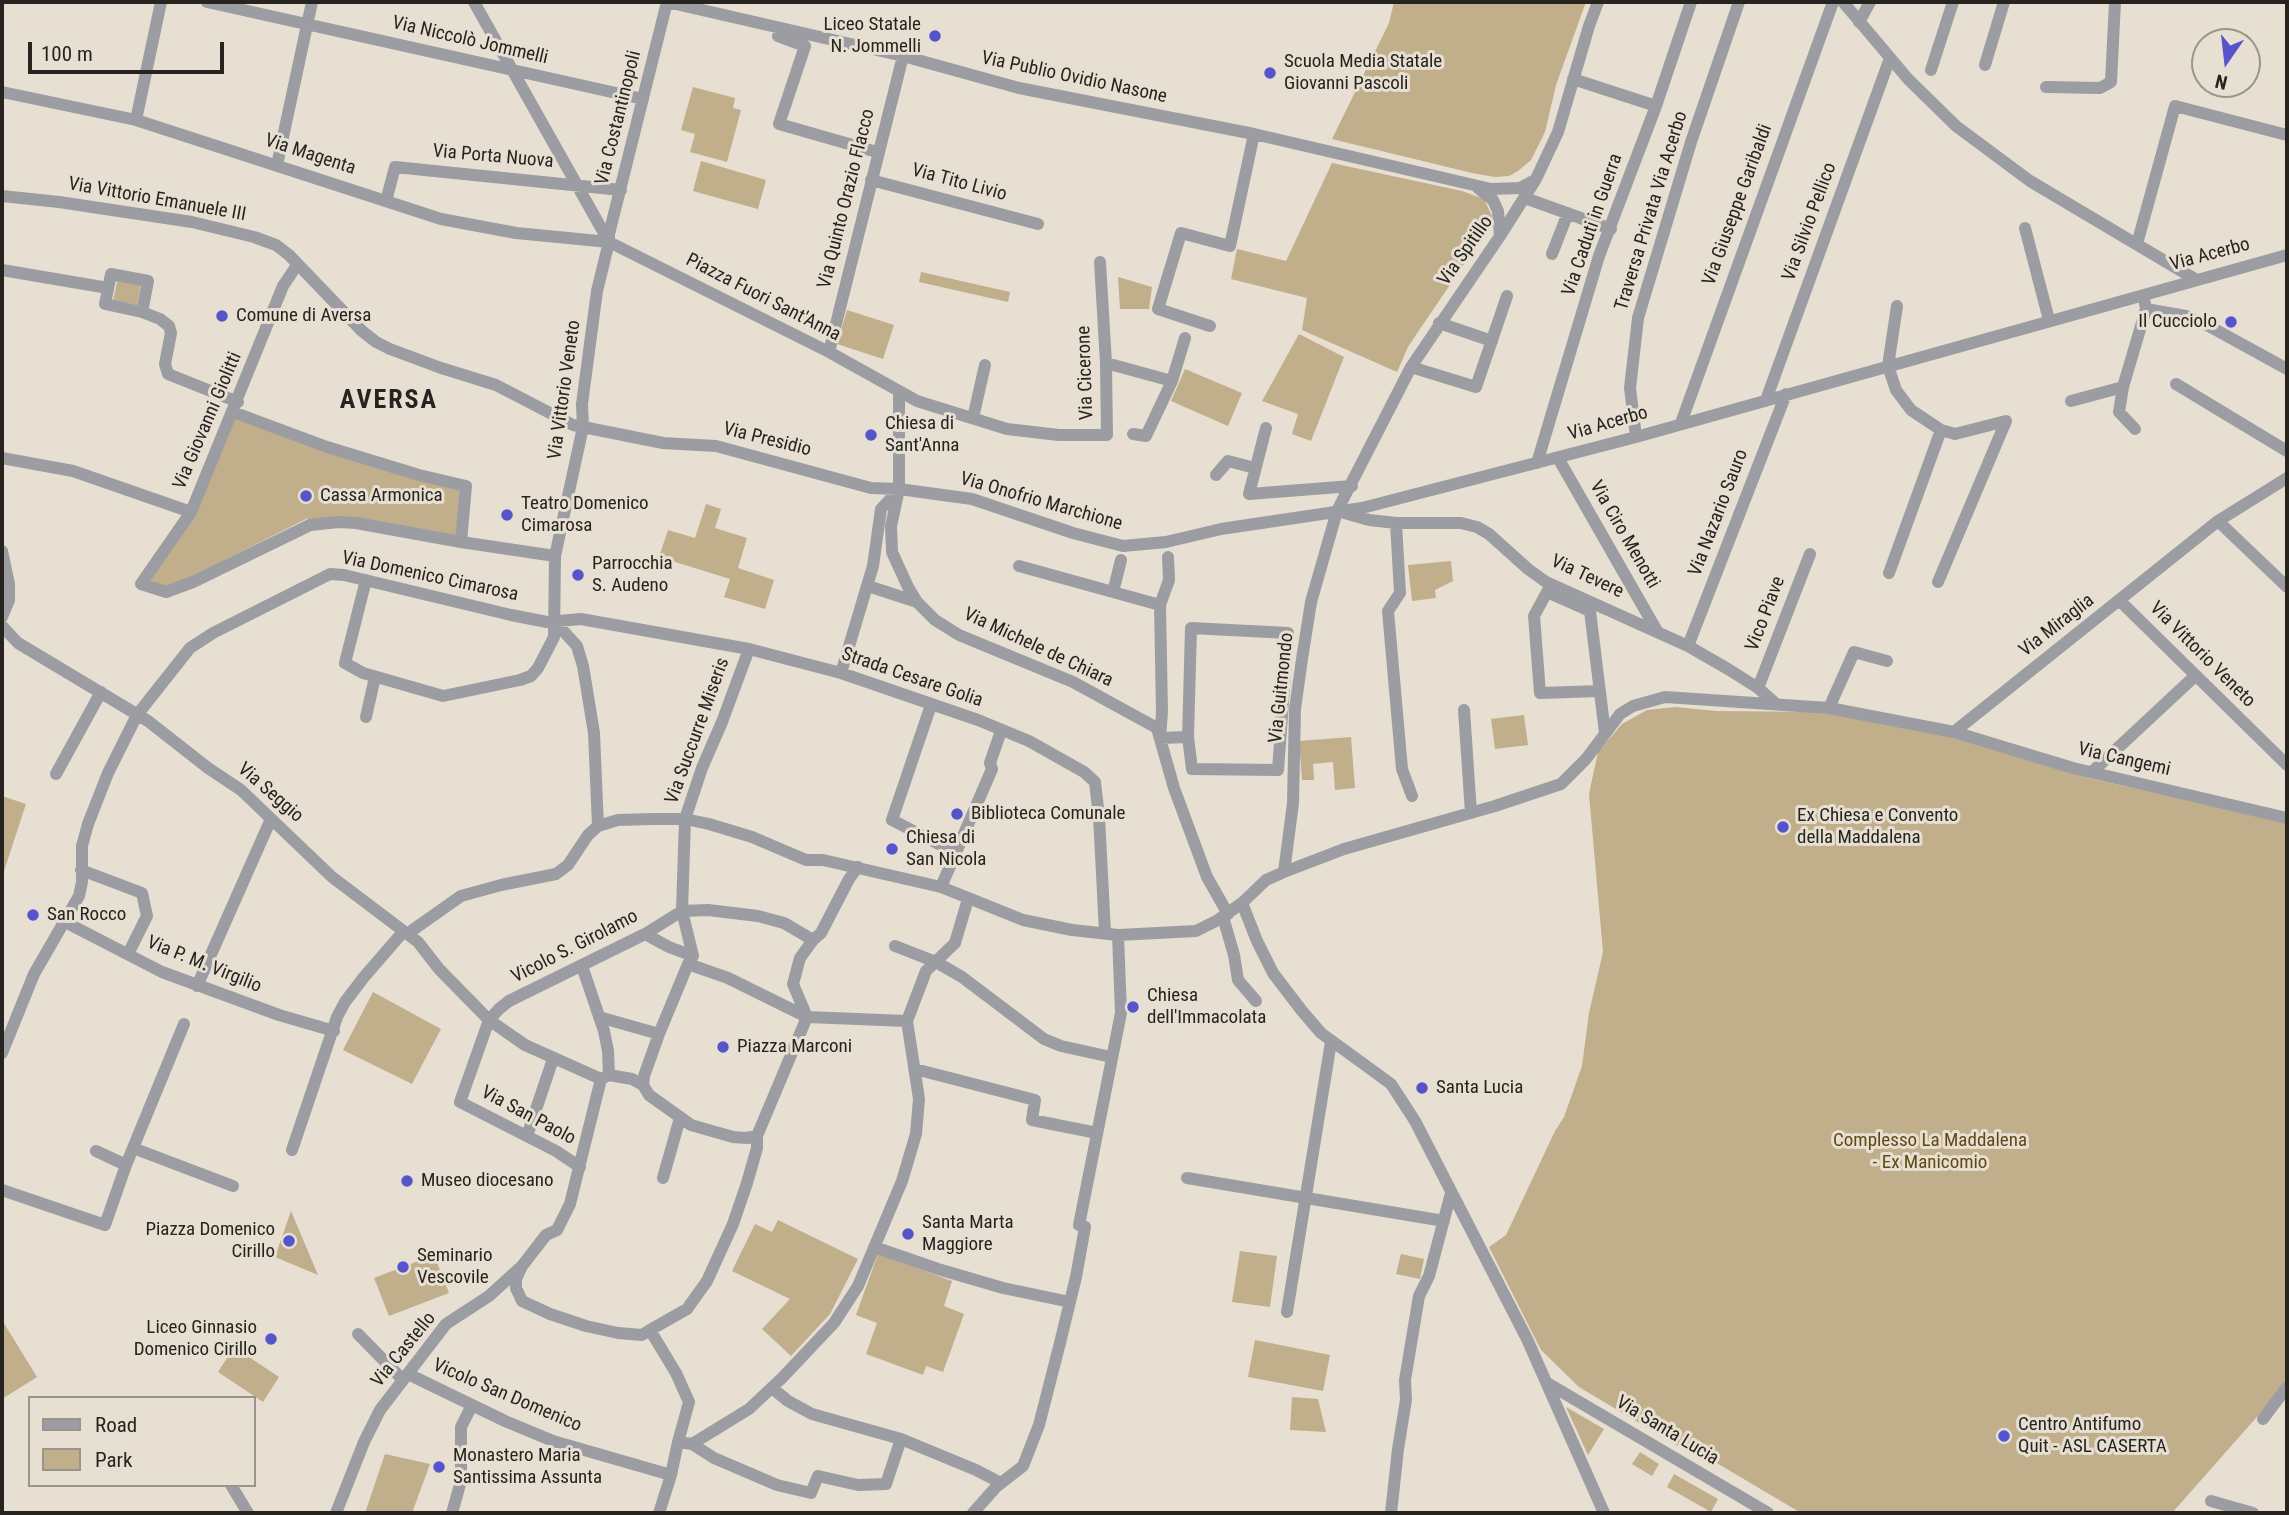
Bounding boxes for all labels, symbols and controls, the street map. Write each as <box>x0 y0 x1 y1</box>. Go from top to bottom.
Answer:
street label: Via Niccolò Jommelli <box>390 12 550 70</box>
place label: Liceo Statale N. Jommelli <box>823 14 921 58</box>
scale bar <box>32 28 228 72</box>
marker: Liceo Statale N. Jommelli <box>927 28 943 44</box>
north arrow <box>2191 28 2261 98</box>
text: 100 m <box>41 42 93 66</box>
street label: Via Publio Ovidio Nasone <box>979 47 1169 109</box>
street label: Via Costantinopoli <box>591 48 647 188</box>
place label: Scuola Media Statale Giovanni Pascoli <box>1284 51 1442 95</box>
marker: Scuola Media Statale Giovanni Pascoli <box>1262 65 1278 81</box>
text: N <box>2213 69 2230 94</box>
street label: Via Quinto Orazio Flacco <box>814 107 880 291</box>
street label: Traversa Privata Via Acerbo <box>1611 109 1693 313</box>
street label: Via Giuseppe Garibaldi <box>1698 121 1778 289</box>
street label: Via Magenta <box>262 130 358 180</box>
street label: Via Porta Nuova <box>432 140 554 174</box>
street label: Via Caduti in Guerra <box>1558 151 1628 299</box>
street label: Via Tito Livio <box>909 159 1009 207</box>
street label: Via Silvio Pellico <box>1778 160 1842 284</box>
street label: Via Vittorio Emanuele III <box>66 173 248 227</box>
street label: Via Spitillo <box>1434 212 1498 290</box>
street label: Via Acerbo <box>2168 233 2252 277</box>
street label: Piazza Fuori Sant'Anna <box>682 249 844 347</box>
place label: Comune di Aversa <box>236 305 371 327</box>
marker: Comune di Aversa <box>214 308 230 324</box>
place label: Il Cucciolo <box>2138 311 2217 333</box>
marker: Il Cucciolo <box>2223 314 2239 330</box>
street label: Via Vittorio Veneto <box>544 319 586 461</box>
street label: Via Cicerone <box>1073 325 1099 421</box>
street label: Via Giovanni Giolitti <box>169 349 247 493</box>
district label: AVERSA <box>341 385 437 417</box>
street label: Via Acerbo <box>1566 402 1650 446</box>
place label: Chiesa di Sant'Anna <box>885 413 959 457</box>
street label: Via Presidio <box>721 418 813 462</box>
marker: Chiesa di Sant'Anna <box>863 427 879 443</box>
street label: Via Nazario Sauro <box>1684 446 1754 580</box>
street label: Via Onofrio Marchione <box>957 468 1125 536</box>
street label: Via Ciro Menotti <box>1584 477 1664 593</box>
place label: Cassa Armonica <box>320 485 443 507</box>
marker: Cassa Armonica <box>298 488 314 504</box>
place label: Teatro Domenico Cimarosa <box>521 493 649 537</box>
marker: Teatro Domenico Cimarosa <box>499 507 515 523</box>
street label: Via Domenico Cimarosa <box>340 547 520 607</box>
street label: Via Tevere <box>1547 550 1627 604</box>
place label: Parrocchia S. Audeno <box>592 553 673 597</box>
marker: Parrocchia S. Audeno <box>570 567 586 583</box>
street label: Vico Piave <box>1741 573 1791 655</box>
street label: Via Miraglia <box>2015 590 2099 662</box>
street label: Via Vittorio Veneto <box>2144 597 2260 713</box>
street label: Via Michele de Chiara <box>960 603 1116 693</box>
street label: Via Guitmondo <box>1265 632 1299 744</box>
street label: Strada Cesare Golia <box>838 643 986 713</box>
street label: Via Succurre Miseris <box>661 655 735 807</box>
street label: Via Cangemi <box>2075 738 2173 782</box>
street label: Via Seggio <box>232 758 308 828</box>
place label: Biblioteca Comunale <box>971 803 1125 825</box>
place label: Ex Chiesa e Convento della Maddalena <box>1797 805 1958 849</box>
marker: Biblioteca Comunale <box>949 806 965 822</box>
marker: Ex Chiesa e Convento della Maddalena <box>1775 819 1791 835</box>
place label: Chiesa di San Nicola <box>906 827 986 871</box>
marker: Chiesa di San Nicola <box>884 841 900 857</box>
place label: San Rocco <box>47 904 126 926</box>
street label: Vicolo S. Girolamo <box>508 905 642 989</box>
marker: San Rocco <box>25 907 41 923</box>
street label: Via P. M. Virgilio <box>143 932 265 998</box>
place label: Chiesa dell'Immacolata <box>1147 985 1266 1029</box>
marker: Chiesa dell'Immacolata <box>1125 999 1141 1015</box>
place label: Piazza Marconi <box>737 1036 852 1058</box>
marker: Piazza Marconi <box>715 1039 731 1055</box>
place label: Santa Lucia <box>1436 1077 1523 1099</box>
marker: Santa Lucia <box>1414 1080 1430 1096</box>
street label: Via San Paolo <box>477 1082 579 1150</box>
park label: Complesso La Maddalena - Ex Manicomio <box>1833 1130 2027 1174</box>
place label: Museo diocesano <box>421 1170 554 1192</box>
marker: Museo diocesano <box>399 1173 415 1189</box>
place label: Santa Marta Maggiore <box>922 1212 1014 1256</box>
place label: Piazza Domenico Cirillo <box>145 1219 275 1263</box>
marker: Santa Marta Maggiore <box>900 1226 916 1242</box>
marker: Piazza Domenico Cirillo <box>281 1233 297 1249</box>
place label: Seminario Vescovile <box>417 1245 492 1289</box>
marker: Seminario Vescovile <box>395 1259 411 1275</box>
street label: Via Castello <box>367 1308 441 1392</box>
place label: Liceo Ginnasio Domenico Cirillo <box>134 1317 257 1361</box>
marker: Liceo Ginnasio Domenico Cirillo <box>263 1331 279 1347</box>
street label: Vicolo San Domenico <box>429 1354 585 1438</box>
street label: Via Santa Lucia <box>1612 1391 1722 1471</box>
legend <box>28 1396 256 1487</box>
text: Road <box>95 1413 137 1437</box>
place label: Centro Antifumo Quit - ASL CASERTA <box>2018 1414 2167 1458</box>
marker: Centro Antifumo Quit - ASL CASERTA <box>1996 1428 2012 1444</box>
place label: Monastero Maria Santissima Assunta <box>453 1445 602 1489</box>
text: Park <box>95 1448 132 1472</box>
marker: Monastero Maria Santissima Assunta <box>431 1459 447 1475</box>

